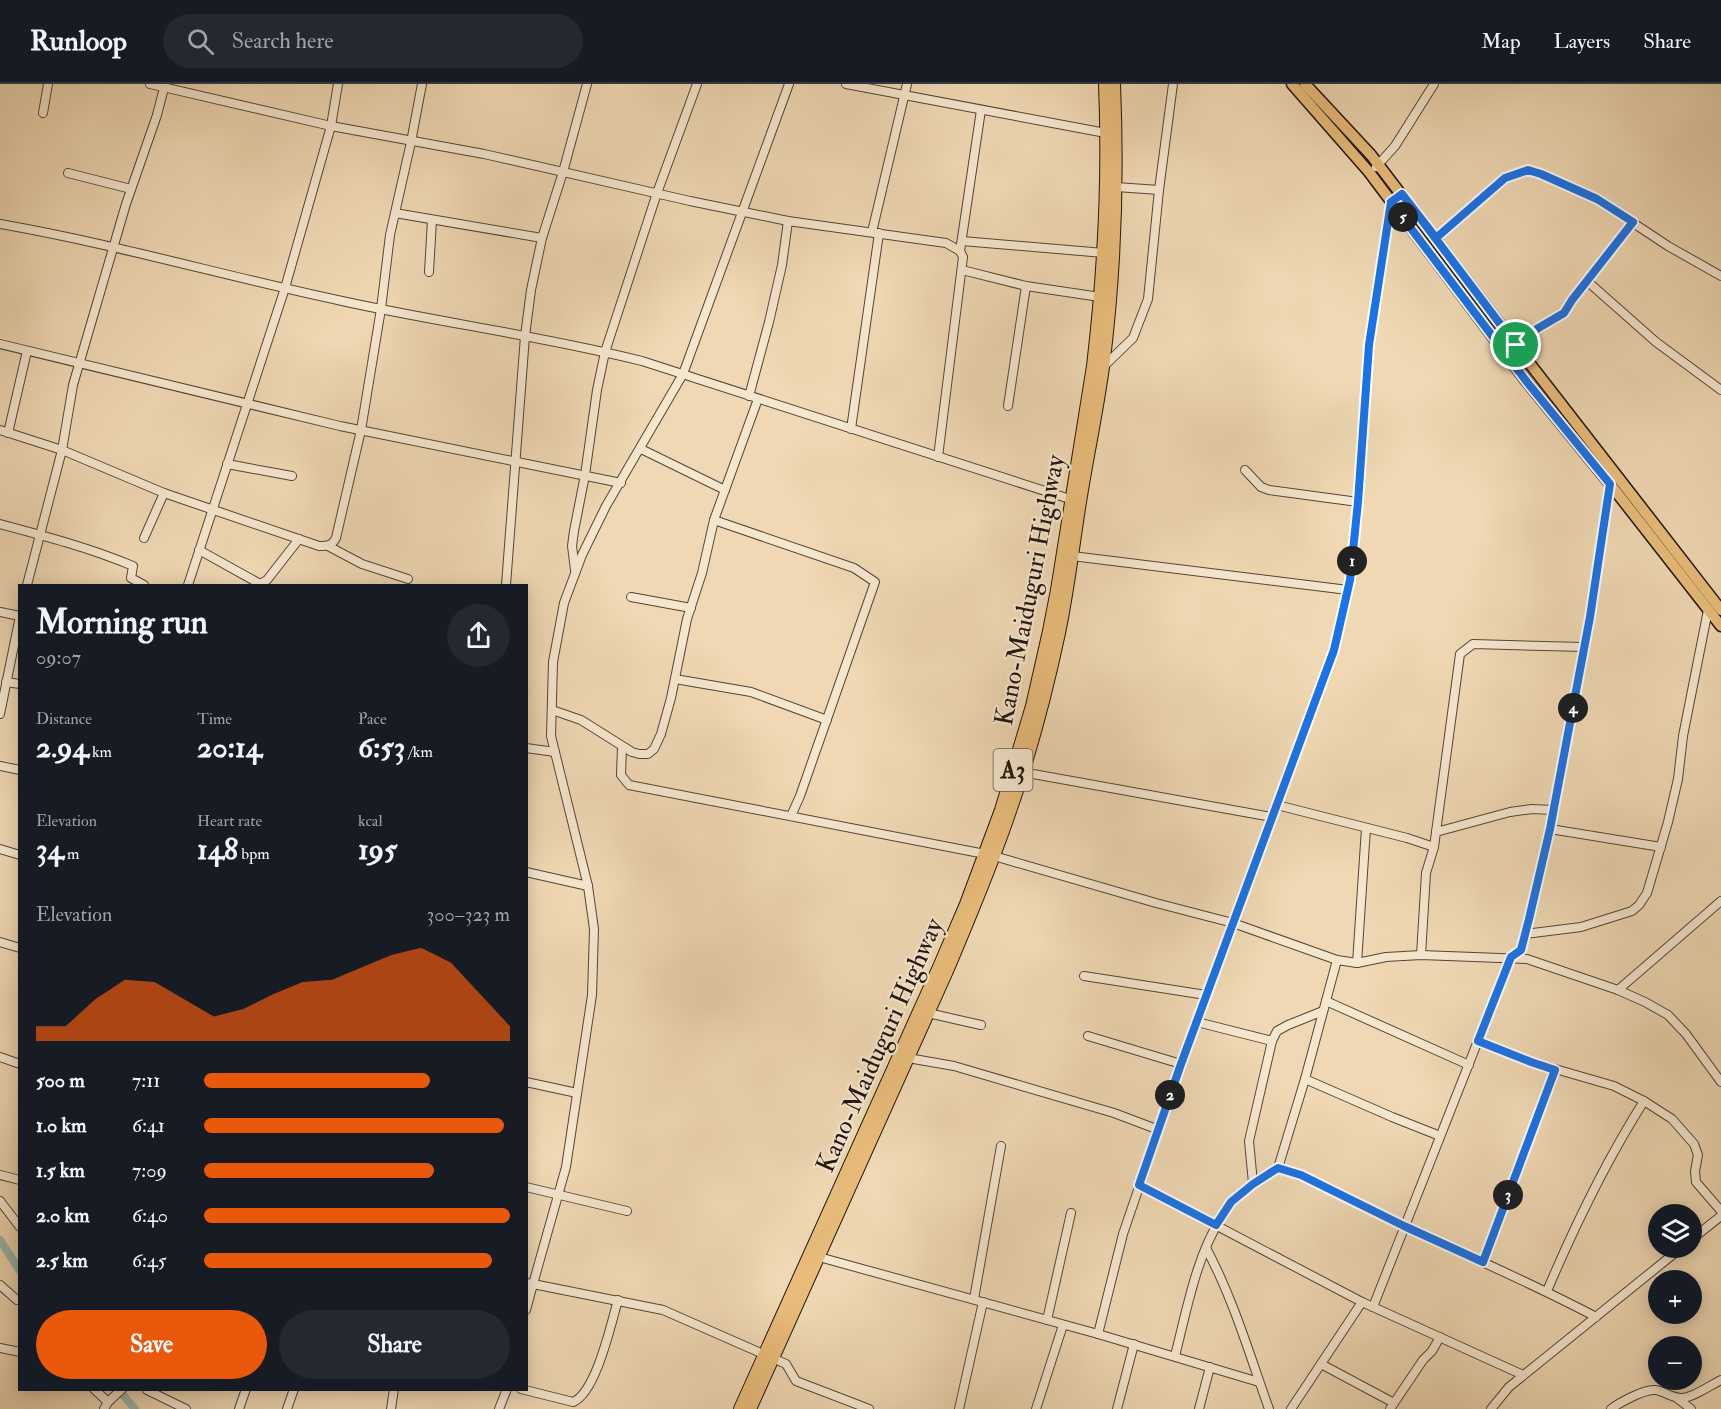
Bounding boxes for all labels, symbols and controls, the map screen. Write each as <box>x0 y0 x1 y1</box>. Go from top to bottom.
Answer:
search box <box>163 14 583 68</box>
text: Runloop <box>30 24 127 59</box>
icon: search <box>184 25 217 58</box>
text: Search here <box>232 27 334 55</box>
text: Map <box>1481 28 1521 55</box>
text: Layers <box>1554 28 1610 55</box>
text: Share <box>1643 28 1691 55</box>
pin: 5 <box>1388 202 1418 232</box>
text: 5 <box>1399 207 1407 227</box>
pin <box>1490 319 1541 370</box>
icon: arrive <box>1499 328 1532 361</box>
street label: Kano-Maiduguri Highway <box>988 452 1072 728</box>
pin: 1 <box>1337 546 1367 576</box>
text: 1 <box>1349 551 1355 571</box>
text: Morning run <box>36 602 208 643</box>
button: share <box>447 604 510 667</box>
text: 09:07 <box>36 645 81 670</box>
pin: 4 <box>1558 693 1588 723</box>
text: 4 <box>1569 698 1577 718</box>
text: Distance <box>36 709 92 729</box>
text: Time <box>197 709 232 729</box>
text: Pace <box>358 709 387 729</box>
text: 2.94 <box>36 729 89 766</box>
text: 20:14 <box>197 729 262 766</box>
text: 6:53 <box>358 729 405 766</box>
text: km <box>89 742 112 762</box>
text: /km <box>405 742 433 762</box>
road number: A3 <box>994 749 1032 791</box>
text: Elevation <box>36 811 97 831</box>
text: Heart rate <box>197 811 262 831</box>
text: kcal <box>358 811 383 831</box>
text: 34 <box>36 831 64 868</box>
text: 148 <box>197 831 238 868</box>
text: 195 <box>358 831 397 868</box>
text: m <box>64 844 79 864</box>
text: bpm <box>238 844 270 864</box>
text: Elevation <box>36 902 112 927</box>
text: 300–323 m <box>426 902 510 927</box>
street label: Kano-Maiduguri Highway <box>809 913 951 1178</box>
text: 500 m <box>36 1068 85 1093</box>
text: 7:11 <box>132 1068 160 1093</box>
pin: 2 <box>1155 1080 1185 1110</box>
text: 2 <box>1166 1085 1174 1105</box>
text: 1.0 km <box>36 1113 87 1138</box>
text: 6:41 <box>132 1113 165 1138</box>
text: 1.5 km <box>36 1158 85 1183</box>
text: 7:09 <box>132 1158 167 1183</box>
pin: 3 <box>1493 1180 1523 1210</box>
text: 3 <box>1505 1185 1511 1205</box>
text: 2.0 km <box>36 1203 90 1228</box>
text: 6:40 <box>132 1203 168 1228</box>
map controls <box>1648 1204 1702 1390</box>
button: layers <box>1648 1204 1702 1258</box>
text: 2.5 km <box>36 1248 88 1273</box>
text: 6:45 <box>132 1248 167 1273</box>
button: + <box>1648 1270 1702 1324</box>
button: Save <box>36 1310 267 1379</box>
button: Share <box>279 1310 510 1379</box>
button: − <box>1648 1336 1702 1390</box>

